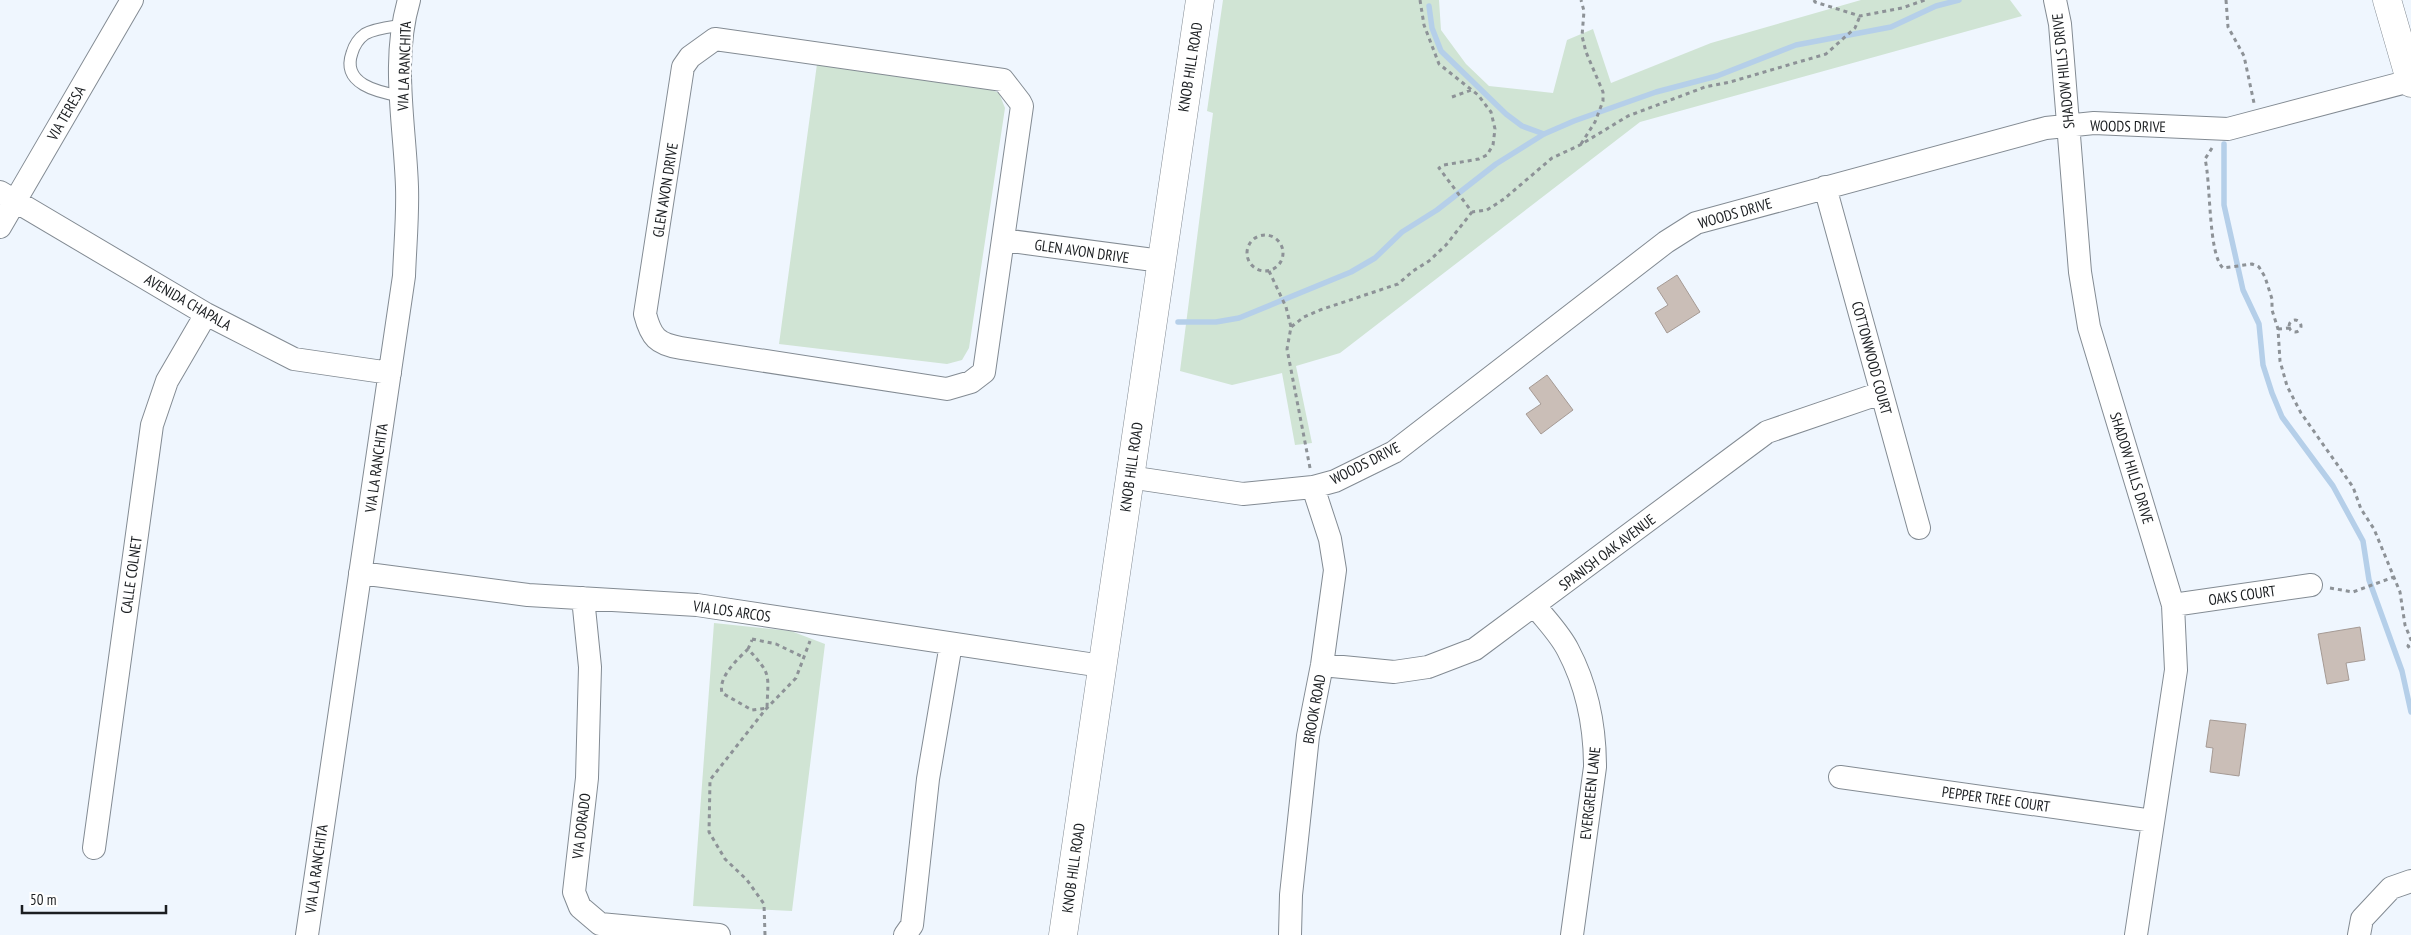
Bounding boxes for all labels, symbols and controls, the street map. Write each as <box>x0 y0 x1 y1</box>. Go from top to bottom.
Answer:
street label: SHADOW HILLS DRIVE <box>2047 12 2079 130</box>
street label: VIA LA RANCHITA <box>393 20 415 112</box>
street label: KNOB HILL ROAD <box>1174 21 1206 113</box>
street label: VIA TERESA <box>42 81 90 145</box>
street label: WOODS DRIVE <box>2090 116 2166 136</box>
street label: GLEN AVON DRIVE <box>648 141 682 239</box>
street label: WOODS DRIVE <box>1696 193 1774 233</box>
street label: GLEN AVON DRIVE <box>1033 235 1131 267</box>
street label: AVENIDA CHAPALA <box>141 269 236 335</box>
street label: COTTONWOOD COURT <box>1848 299 1896 417</box>
street label: SHADOW HILLS DRIVE <box>2106 410 2158 526</box>
street label: VIA LA RANCHITA <box>360 421 392 515</box>
street label: KNOB HILL ROAD <box>1115 421 1147 513</box>
street label: WOODS DRIVE <box>1327 437 1403 489</box>
street label: SPANISH OAK AVENUE <box>1555 510 1659 594</box>
street label: CALLE COLNET <box>116 535 146 615</box>
street label: OAKS COURT <box>2207 581 2277 609</box>
street label: VIA LOS ARCOS <box>691 596 772 626</box>
street label: BROOK ROAD <box>1299 673 1329 745</box>
street label: EVERGREEN LANE <box>1576 746 1604 840</box>
street label: PEPPER TREE COURT <box>1941 782 2052 816</box>
street label: VIA DORADO <box>567 792 594 861</box>
street label: VIA LA RANCHITA <box>300 822 332 916</box>
street label: KNOB HILL ROAD <box>1057 822 1089 914</box>
scale bar <box>22 882 166 914</box>
text: 50 m <box>30 890 56 909</box>

